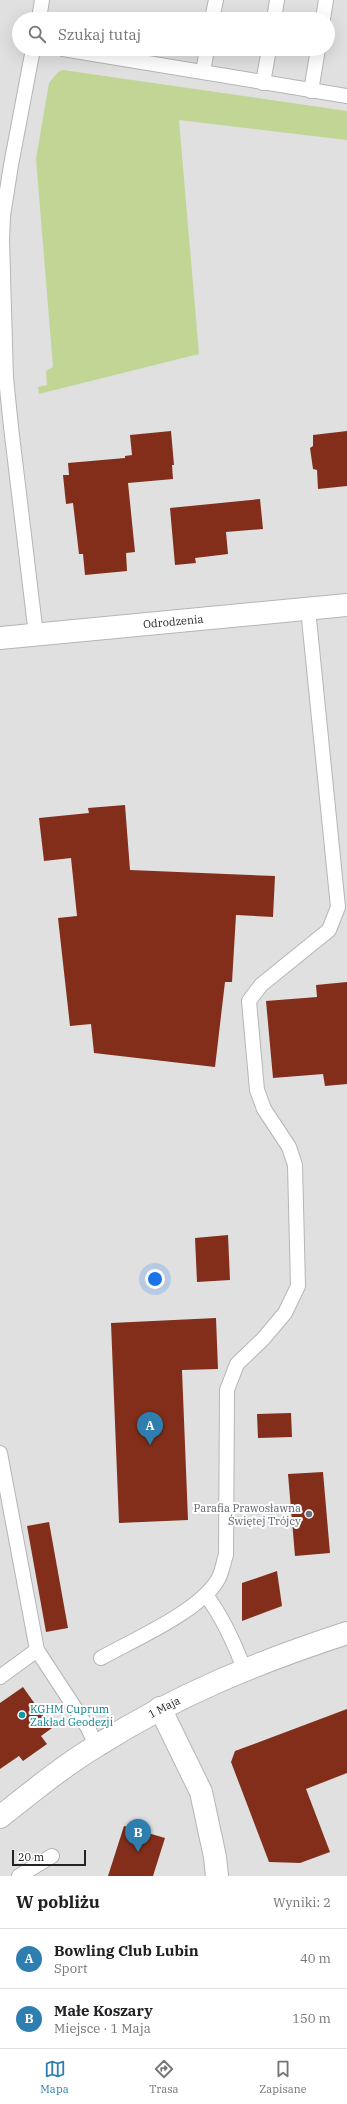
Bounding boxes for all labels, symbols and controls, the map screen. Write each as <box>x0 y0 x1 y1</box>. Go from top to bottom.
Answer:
search box <box>12 12 335 56</box>
icon: search <box>26 23 48 45</box>
text: Szukaj tutaj <box>58 25 141 44</box>
street label: Odrodzenia <box>142 612 204 631</box>
your location <box>145 1269 165 1289</box>
pin: A <box>137 1412 163 1445</box>
place label: Parafia Prawosławna Świętej Trójcy <box>193 1501 301 1528</box>
marker: Parafia Prawosławna Świętej Trójcy <box>304 1509 314 1519</box>
street label: 1 Maja <box>146 1693 183 1721</box>
place label: KGHM Cuprum Zakład Geodezji <box>30 1702 114 1729</box>
marker: KGHM Cuprum Zakład Geodezji <box>17 1710 27 1720</box>
pin: B <box>125 1819 151 1852</box>
scale bar <box>12 1848 86 1867</box>
text: 20 m <box>18 1850 44 1864</box>
text: W pobliżu <box>16 1891 100 1913</box>
text: Wyniki: 2 <box>273 1894 331 1911</box>
text: Bowling Club Lubin <box>54 1941 199 1960</box>
text: A <box>24 1950 34 1967</box>
text: 40 m <box>300 1950 331 1967</box>
text: Sport <box>54 1960 88 1977</box>
text: Małe Koszary <box>54 2001 153 2020</box>
text: B <box>24 2010 34 2027</box>
text: 150 m <box>292 2010 331 2027</box>
text: Miejsce · 1 Maja <box>54 2020 151 2037</box>
tab: Mapa <box>40 2058 69 2096</box>
tab: Trasa <box>149 2058 179 2096</box>
tab: Zapisane <box>259 2058 307 2096</box>

